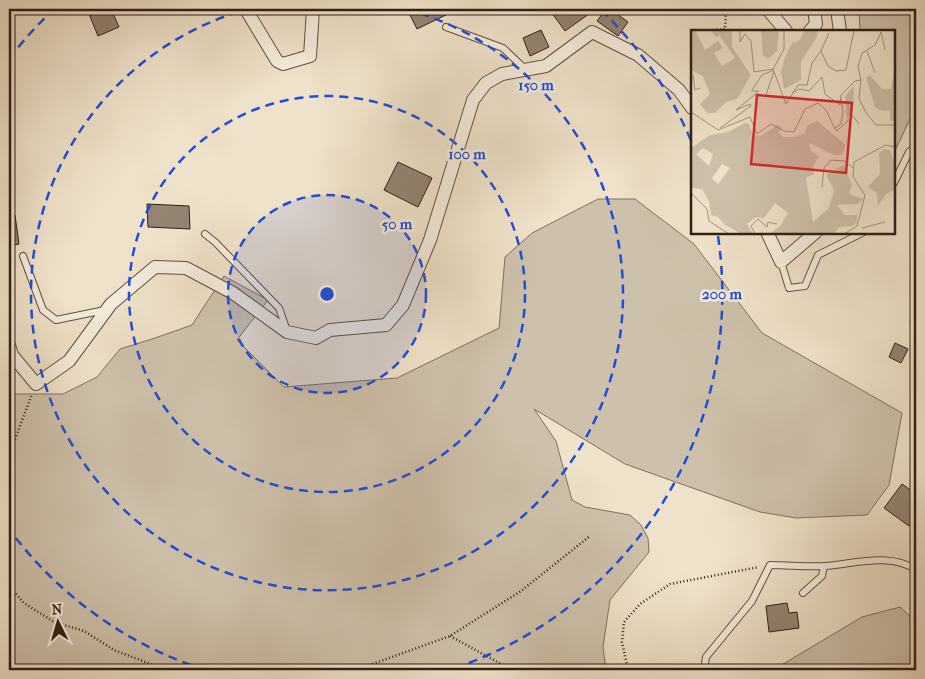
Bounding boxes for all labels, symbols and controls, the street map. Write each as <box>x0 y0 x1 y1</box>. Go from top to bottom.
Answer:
inset map <box>691 30 895 234</box>
text: 150 m <box>518 76 554 94</box>
text: 100 m <box>448 145 486 163</box>
text: 50 m <box>382 215 413 233</box>
centre of rings <box>318 285 336 303</box>
text: 200 m <box>702 285 742 303</box>
north arrow <box>32 596 82 646</box>
text: N <box>51 601 63 618</box>

